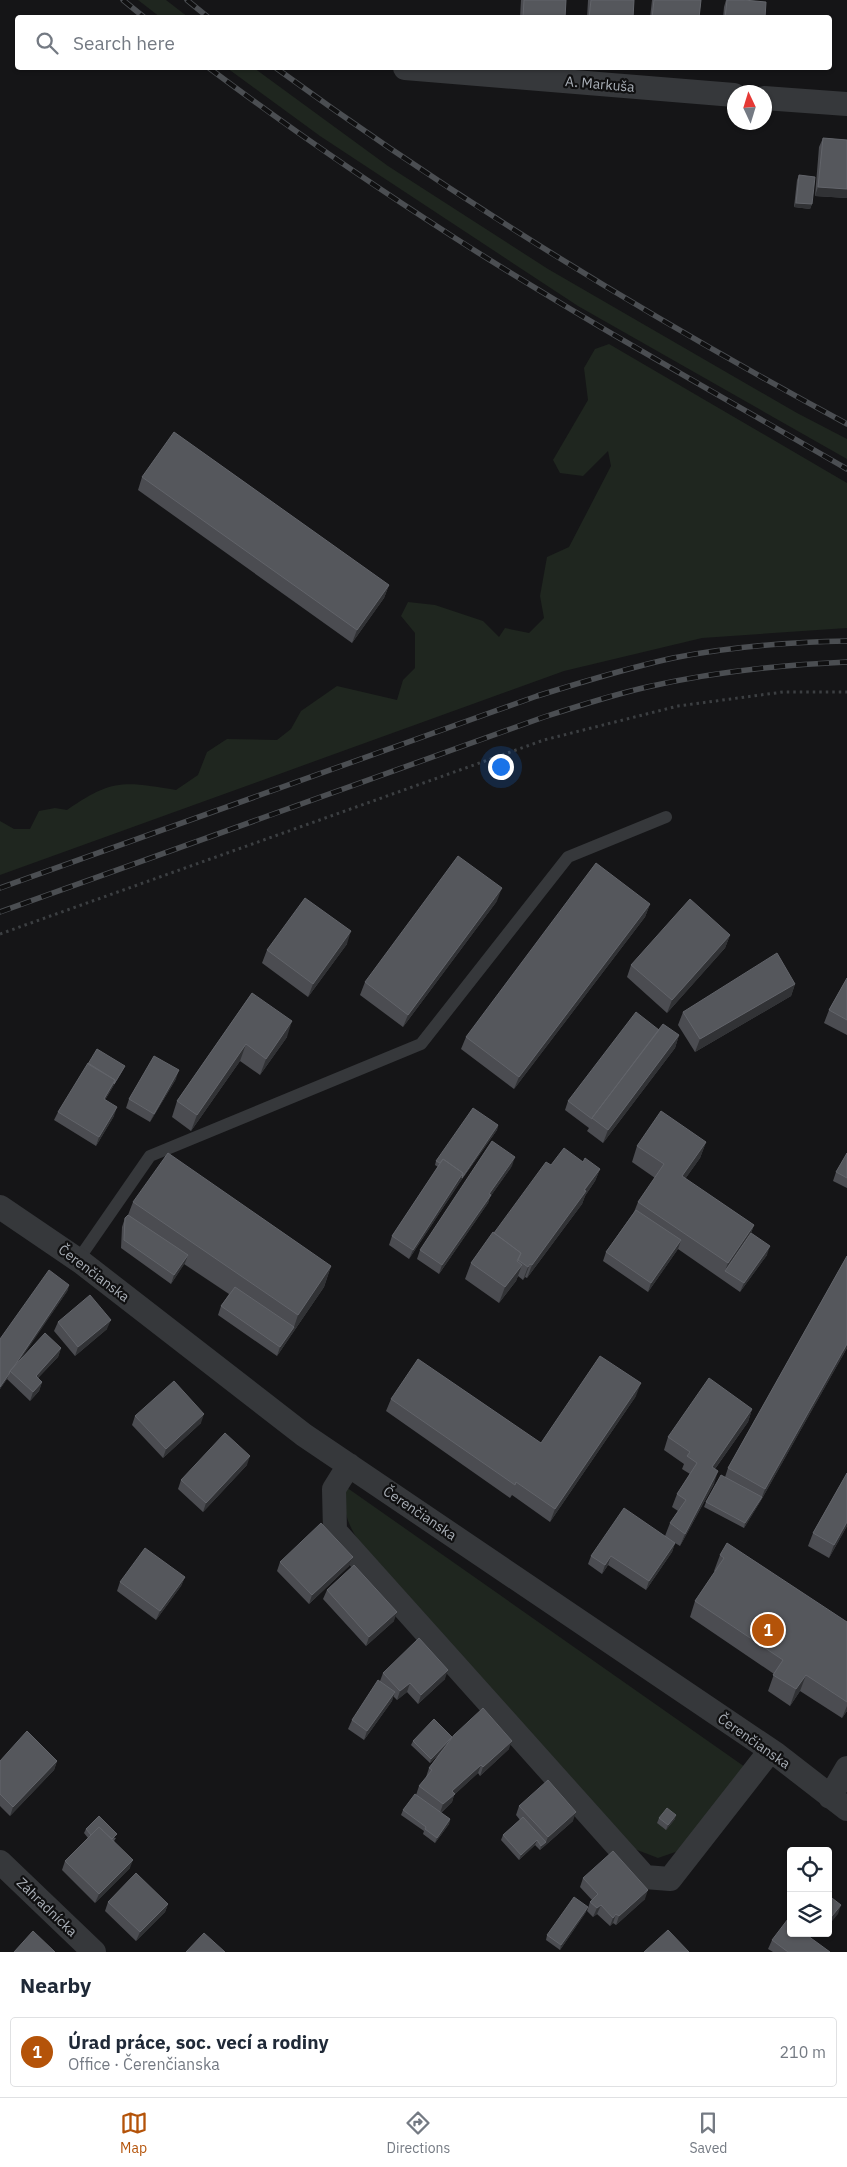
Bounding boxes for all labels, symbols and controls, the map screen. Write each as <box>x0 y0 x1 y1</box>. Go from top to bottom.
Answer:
search box <box>15 15 832 70</box>
icon: search <box>33 29 61 57</box>
text: Search here <box>73 31 175 55</box>
street label: A. Markuša <box>564 72 636 96</box>
north arrow <box>727 85 772 130</box>
your location <box>488 754 514 780</box>
street label: Čerenčianska <box>55 1240 134 1306</box>
street label: Čerenčianska <box>380 1481 461 1544</box>
pin: 1 <box>752 1611 784 1649</box>
street label: Čerenčianska <box>714 1709 795 1773</box>
map controls <box>787 1847 832 1937</box>
button: locate <box>787 1847 832 1892</box>
street label: Záhradnícka <box>13 1874 82 1941</box>
button: layers <box>787 1892 832 1937</box>
text: Nearby <box>20 1971 91 1999</box>
text: Úrad práce, soc. vecí a rodiny <box>68 2030 329 2054</box>
text: 1 <box>32 2042 42 2062</box>
text: 210 m <box>779 2042 826 2062</box>
text: Office · Čerenčianska <box>68 2054 220 2074</box>
tab: Map <box>120 2109 148 2157</box>
tab: Directions <box>387 2109 450 2157</box>
tab: Saved <box>689 2109 727 2157</box>

